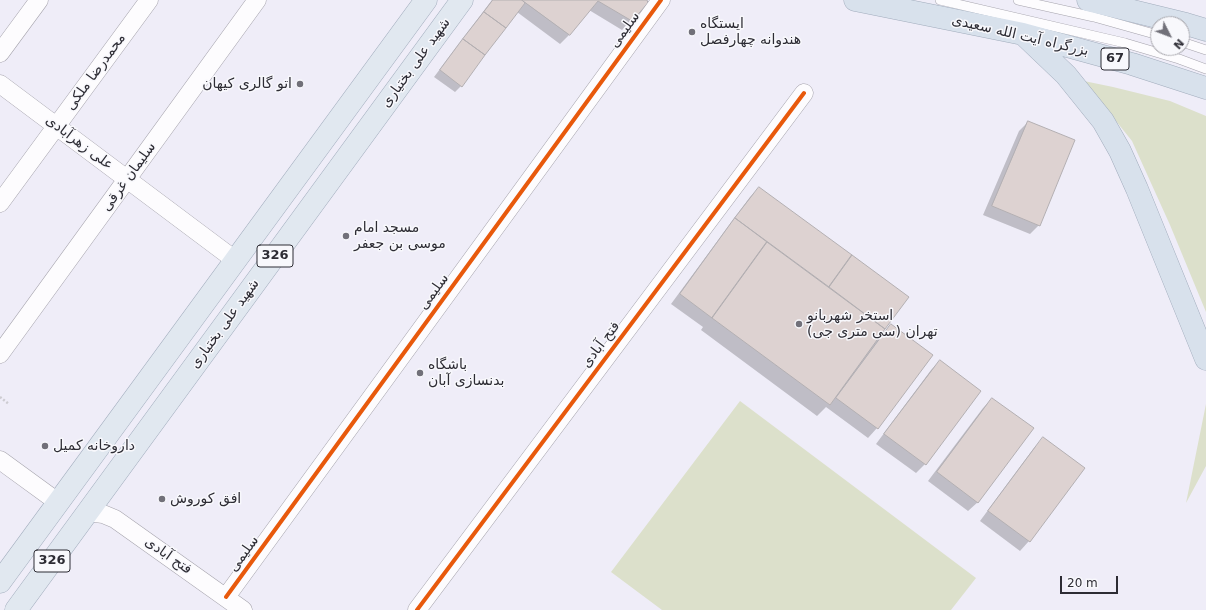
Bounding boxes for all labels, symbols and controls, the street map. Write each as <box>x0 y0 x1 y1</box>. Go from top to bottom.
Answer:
street label: سلیمی <box>606 9 644 51</box>
street label: بزرگراه آیت الله سعیدی <box>950 12 1090 60</box>
street label: شهید علی بختیاری <box>378 15 454 111</box>
place label: ایستگاه هندوانه چهارفصل <box>700 16 801 48</box>
north arrow <box>1150 16 1190 56</box>
marker: ایستگاه هندوانه چهارفصل <box>687 27 697 37</box>
street label: محمدرضا ملکی <box>62 30 130 114</box>
text: N <box>1171 36 1186 51</box>
road number: 67 <box>1101 48 1129 70</box>
place label: اتو گالری کیهان <box>202 76 292 92</box>
marker: اتو گالری کیهان <box>295 79 305 89</box>
street label: علی زهرآبادی <box>42 112 116 174</box>
street label: سلیمان غرقی <box>98 139 160 215</box>
place label: مسجد امام موسی بن جعفر <box>354 220 446 252</box>
marker: مسجد امام موسی بن جعفر <box>341 231 351 241</box>
road number: 326 <box>257 245 293 267</box>
street label: سلیمی <box>415 271 453 313</box>
street label: شهید علی بختیاری <box>187 276 263 372</box>
place label: استخر شهربانو تهران (سی متری جی) <box>807 308 938 340</box>
street label: فتح آبادی <box>578 319 624 371</box>
marker: استخر شهربانو تهران (سی متری جی) <box>794 319 804 329</box>
place label: باشگاه بدنسازی آبان <box>428 357 504 390</box>
marker: باشگاه بدنسازی آبان <box>415 368 425 378</box>
place label: داروخانه کمیل <box>53 438 135 454</box>
marker: داروخانه کمیل <box>40 441 50 451</box>
place label: افق کوروش <box>170 491 241 507</box>
marker: افق کوروش <box>157 494 167 504</box>
street label: سلیمی <box>225 533 263 575</box>
street label: فتح آبادی <box>141 534 195 578</box>
road number: 326 <box>34 550 70 572</box>
scale bar <box>1062 568 1120 594</box>
text: 20 m <box>1067 576 1098 590</box>

